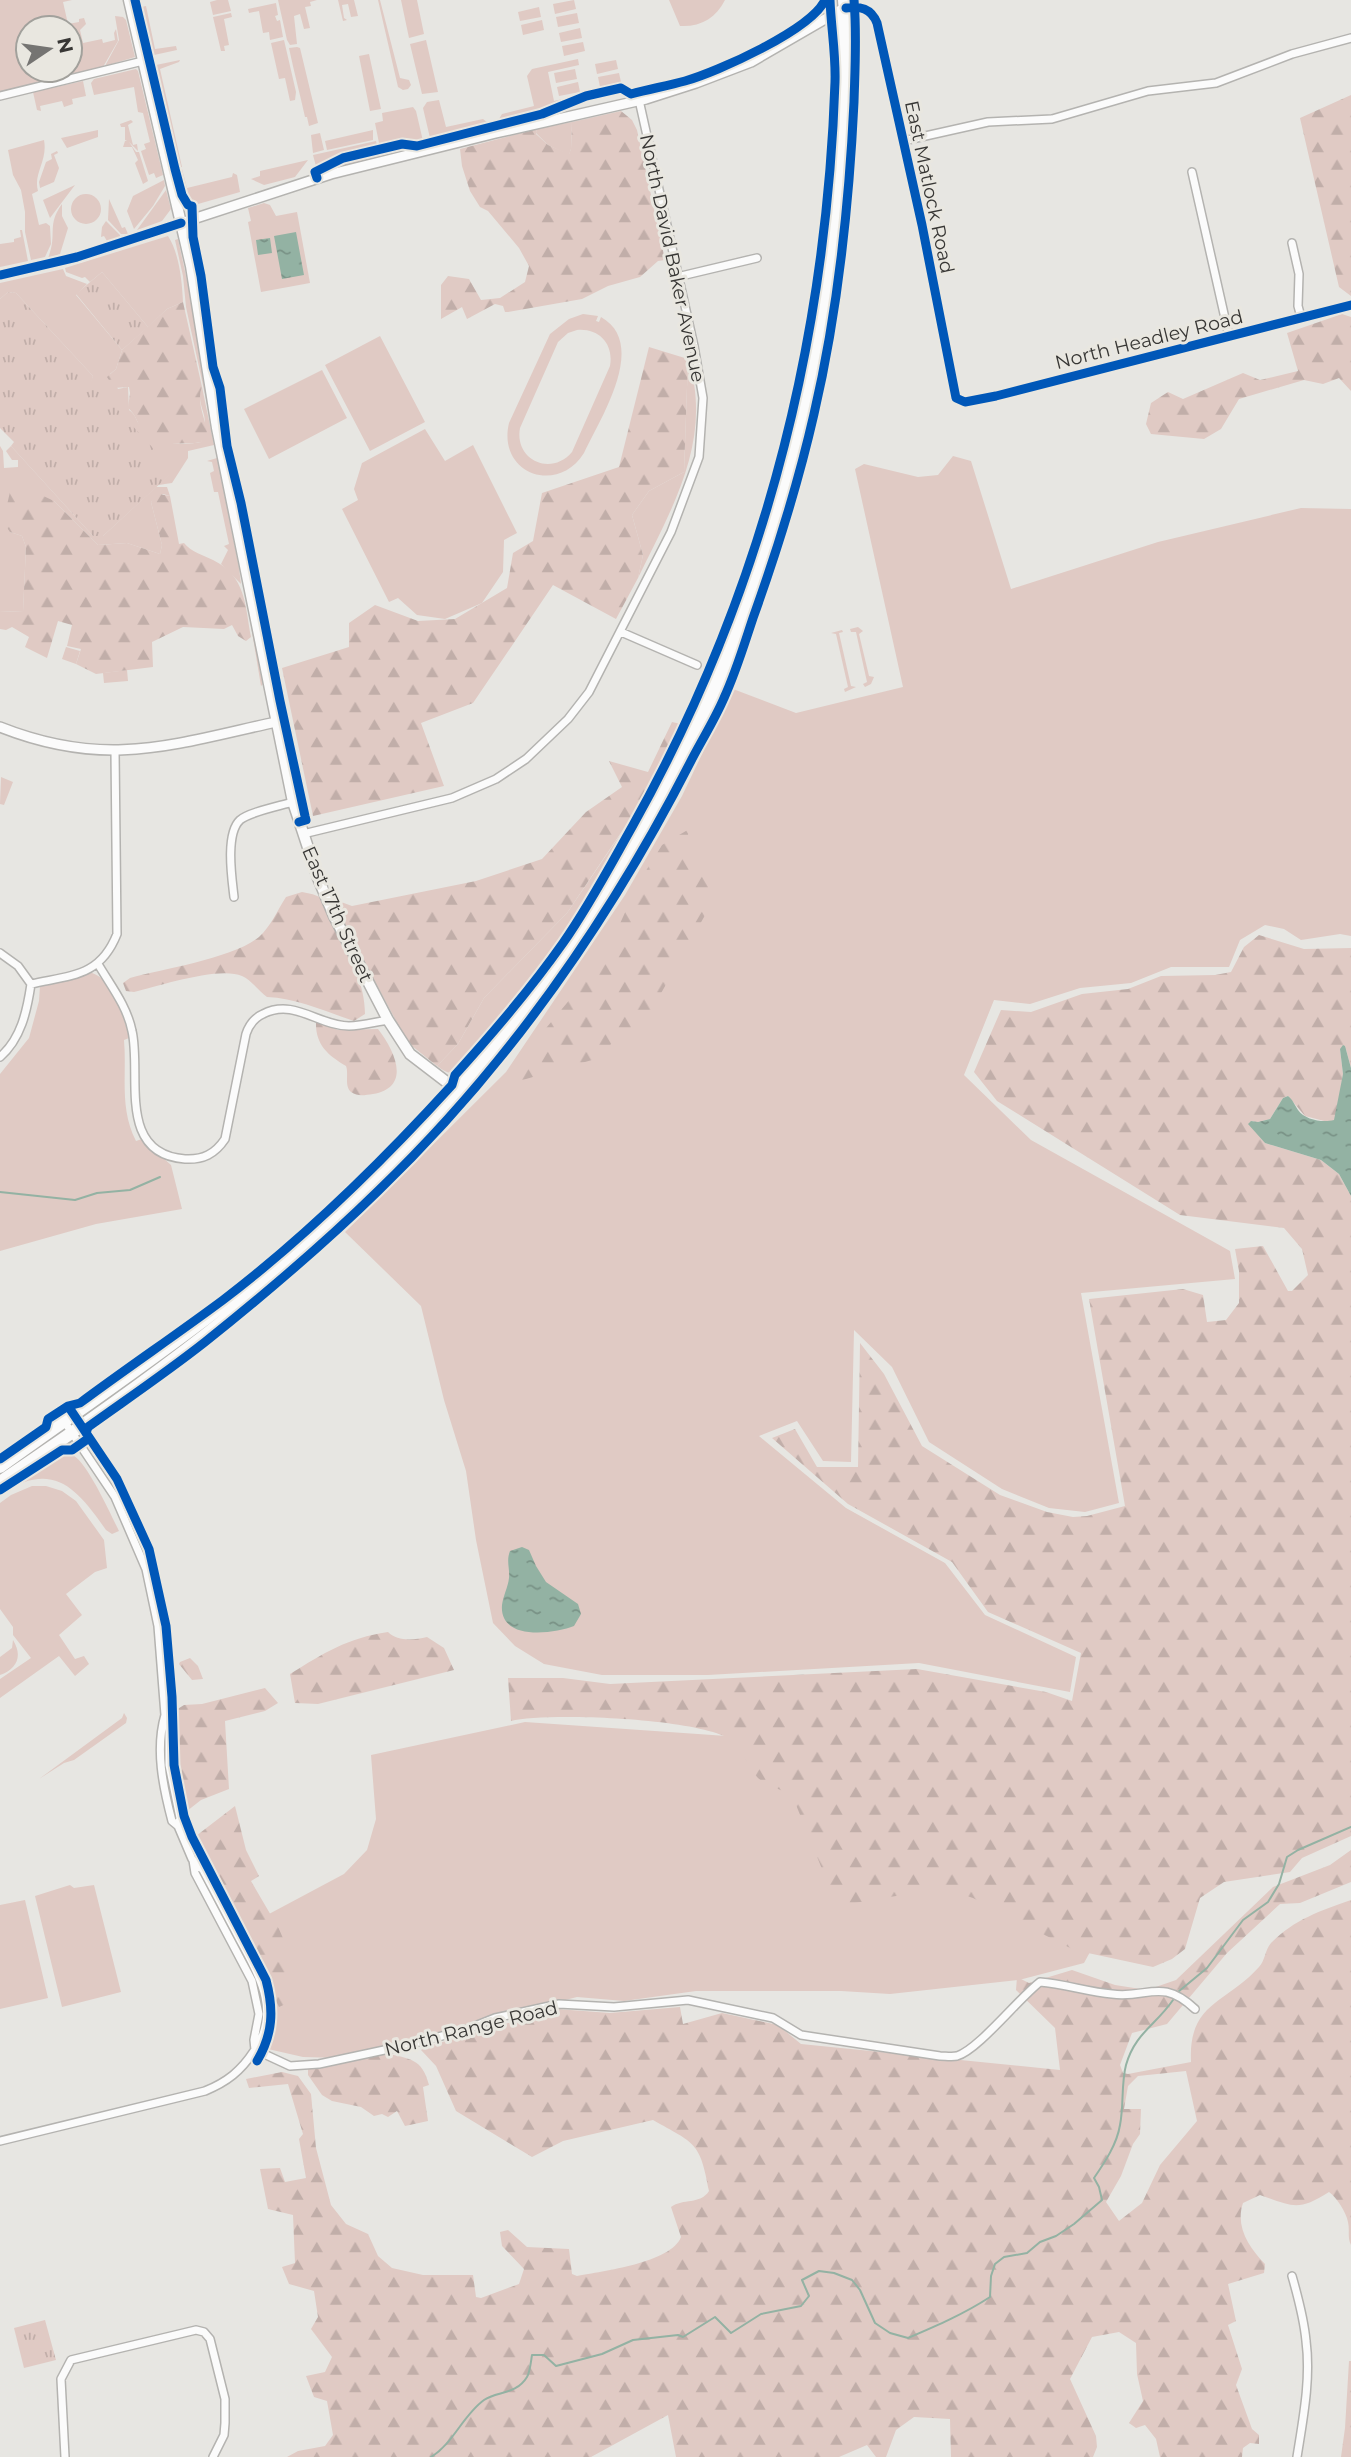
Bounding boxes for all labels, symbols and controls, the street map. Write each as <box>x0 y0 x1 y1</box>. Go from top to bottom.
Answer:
north arrow <box>14 14 84 84</box>
text: N <box>52 35 78 55</box>
street label: East Matlock Road <box>900 98 959 276</box>
street label: North David Baker Avenue <box>635 132 710 384</box>
street label: North Headley Road <box>1053 305 1246 374</box>
street label: East 17th Street <box>297 843 378 986</box>
street label: North Range Road <box>382 1996 560 2061</box>

